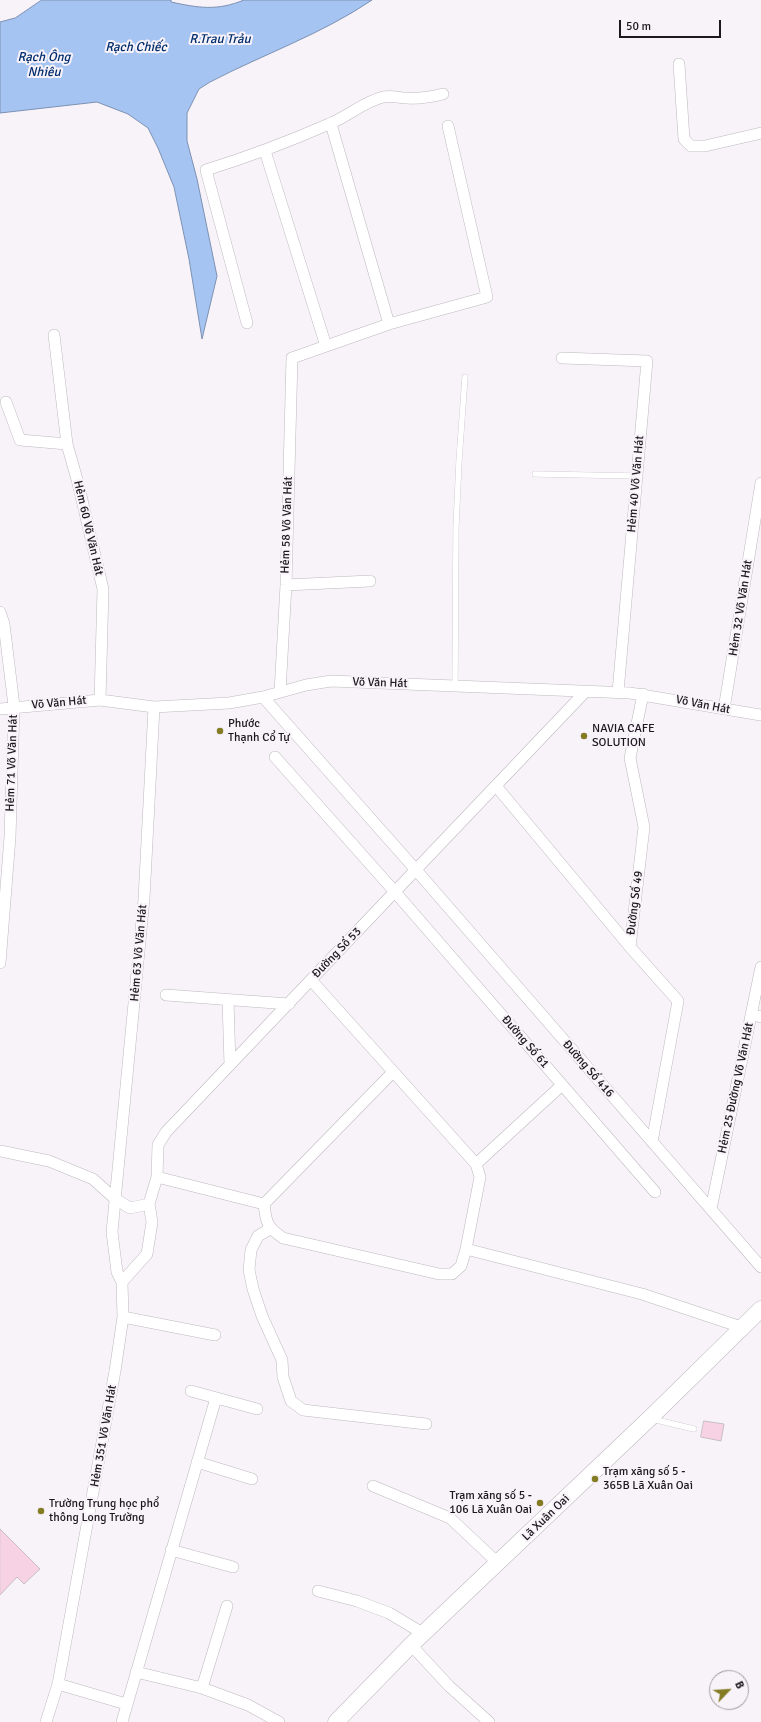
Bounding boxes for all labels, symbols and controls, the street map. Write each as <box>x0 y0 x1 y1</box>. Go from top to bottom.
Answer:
scale bar <box>621 12 723 38</box>
text: 50 m <box>626 19 651 34</box>
water label: R.Trau Trảu <box>189 32 251 48</box>
water label: Rạch Chiếc <box>105 40 167 56</box>
water label: Rạch Ông Nhiêu <box>18 50 70 81</box>
street label: Hẻm 40 Võ Văn Hát <box>625 435 647 533</box>
street label: Hẻm 58 Võ Văn Hát <box>278 476 296 574</box>
street label: Hẻm 60 Võ Văn Hát <box>70 479 106 577</box>
street label: Hẻm 32 Võ Văn Hát <box>726 559 756 657</box>
street label: Võ Văn Hát <box>352 675 408 691</box>
street label: Võ Văn Hát <box>31 693 87 713</box>
street label: Võ Văn Hát <box>675 693 731 717</box>
street label: Hẻm 71 Võ Văn Hát <box>3 714 21 812</box>
place label: Phước Thạnh Cổ Tự <box>228 717 290 745</box>
place label: NAVIA CAFE SOLUTION <box>592 722 655 750</box>
marker: Phước Thạnh Cổ Tự <box>215 726 225 736</box>
marker: NAVIA CAFE SOLUTION <box>579 731 589 741</box>
street label: Đường Số 49 <box>624 870 646 936</box>
street label: Hẻm 63 Võ Văn Hát <box>128 904 150 1002</box>
street label: Đường Số 53 <box>309 925 365 981</box>
street label: Đường Số 61 <box>498 1013 552 1071</box>
street label: Hẻm 25 Đường Võ Văn Hát <box>715 1021 757 1155</box>
street label: Đường Số 416 <box>559 1037 617 1101</box>
street label: Hẻm 351 Võ Văn Hát <box>88 1384 120 1488</box>
place label: Trạm xăng số 5 - 365B Lã Xuân Oai <box>603 1465 693 1493</box>
marker: Trạm xăng số 5 - 365B Lã Xuân Oai <box>590 1474 600 1484</box>
place label: Trạm xăng số 5 - 106 Lã Xuân Oai <box>449 1489 532 1517</box>
street label: Lã Xuân Oai <box>519 1492 573 1544</box>
place label: Trường Trung học phổ thông Long Trường <box>49 1497 159 1525</box>
marker: Trạm xăng số 5 - 106 Lã Xuân Oai <box>535 1498 545 1508</box>
marker: Trường Trung học phổ thông Long Trường <box>36 1506 46 1516</box>
north arrow <box>709 1670 749 1710</box>
text: B <box>732 1679 747 1691</box>

